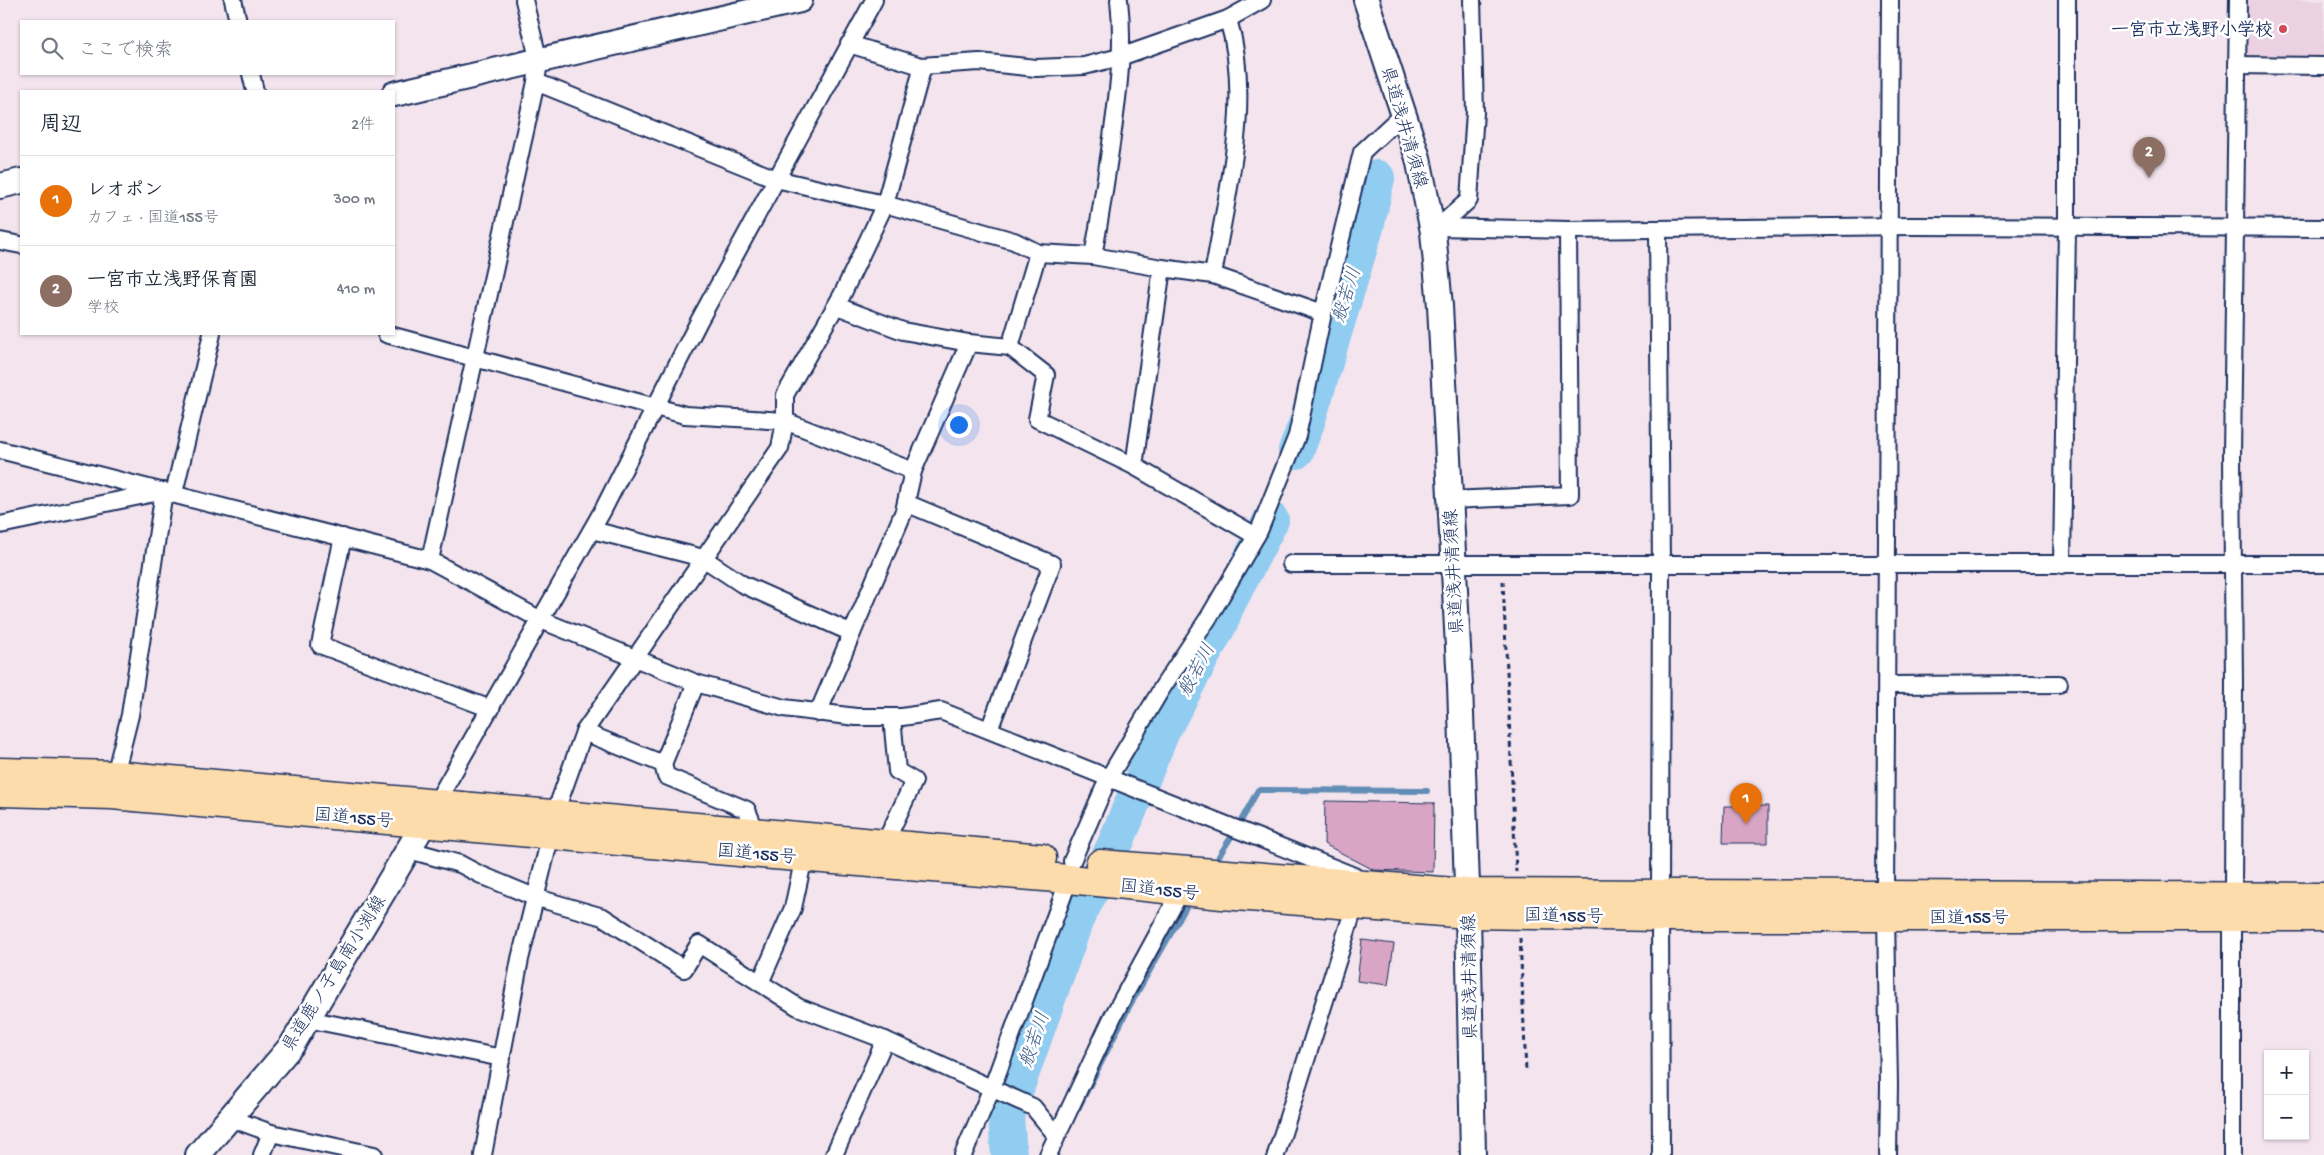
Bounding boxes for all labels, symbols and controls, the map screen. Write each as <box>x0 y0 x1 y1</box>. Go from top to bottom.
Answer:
search box <box>20 20 395 75</box>
place label: 一宮市立浅野小学校 <box>2111 20 2273 42</box>
marker: 一宮市立浅野小学校 <box>2277 23 2289 35</box>
icon: search <box>38 34 66 62</box>
text: ここで検索 <box>78 40 173 63</box>
street label: 県道浅井清須線 <box>1375 64 1431 191</box>
text: 周辺 <box>40 114 82 139</box>
text: 2件 <box>351 117 375 136</box>
pin: 2 <box>2133 137 2165 178</box>
text: レオポン <box>87 180 163 203</box>
text: 1 <box>53 191 59 210</box>
text: 300 m <box>333 191 375 210</box>
text: カフェ · 国道155号 <box>87 210 219 229</box>
water label: 般若川 <box>1328 264 1368 326</box>
text: 一宮市立浅野保育園 <box>87 270 258 293</box>
text: 2 <box>52 281 60 300</box>
text: 410 m <box>337 281 375 300</box>
text: 学校 <box>87 300 119 319</box>
your location <box>946 412 972 438</box>
street label: 県道浅井清須線 <box>1441 508 1469 635</box>
water label: 般若川 <box>1174 640 1222 701</box>
pin: 1 <box>1730 783 1762 824</box>
street label: 国道155号 <box>313 805 395 833</box>
street label: 国道155号 <box>716 841 798 869</box>
street label: 国道155号 <box>1119 876 1201 906</box>
street label: 県道鹿ノ子島南小渕線 <box>278 892 392 1056</box>
street label: 国道155号 <box>1524 905 1604 929</box>
street label: 国道155号 <box>1929 908 2009 930</box>
street label: 県道浅井清須線 <box>1459 914 1483 1040</box>
water label: 般若川 <box>1015 1009 1056 1071</box>
map controls <box>2264 1050 2309 1140</box>
button: + <box>2264 1050 2309 1095</box>
button: − <box>2264 1095 2309 1140</box>

